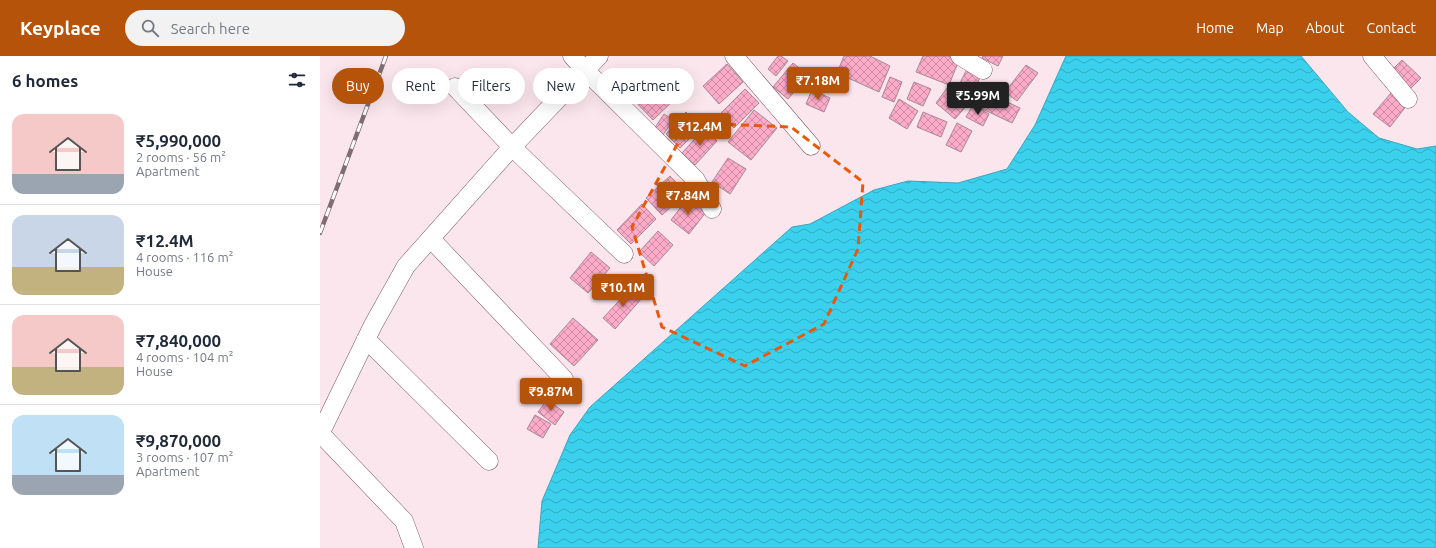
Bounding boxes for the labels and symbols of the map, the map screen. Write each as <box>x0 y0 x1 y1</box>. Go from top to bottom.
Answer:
pin: ₹7.18M <box>785 67 851 101</box>
pin: ₹5.99M <box>945 82 1011 116</box>
pin: ₹12.4M <box>667 113 733 147</box>
pin: ₹7.84M <box>655 182 721 216</box>
pin: ₹10.1M <box>590 274 656 308</box>
pin: ₹9.87M <box>518 378 584 412</box>

